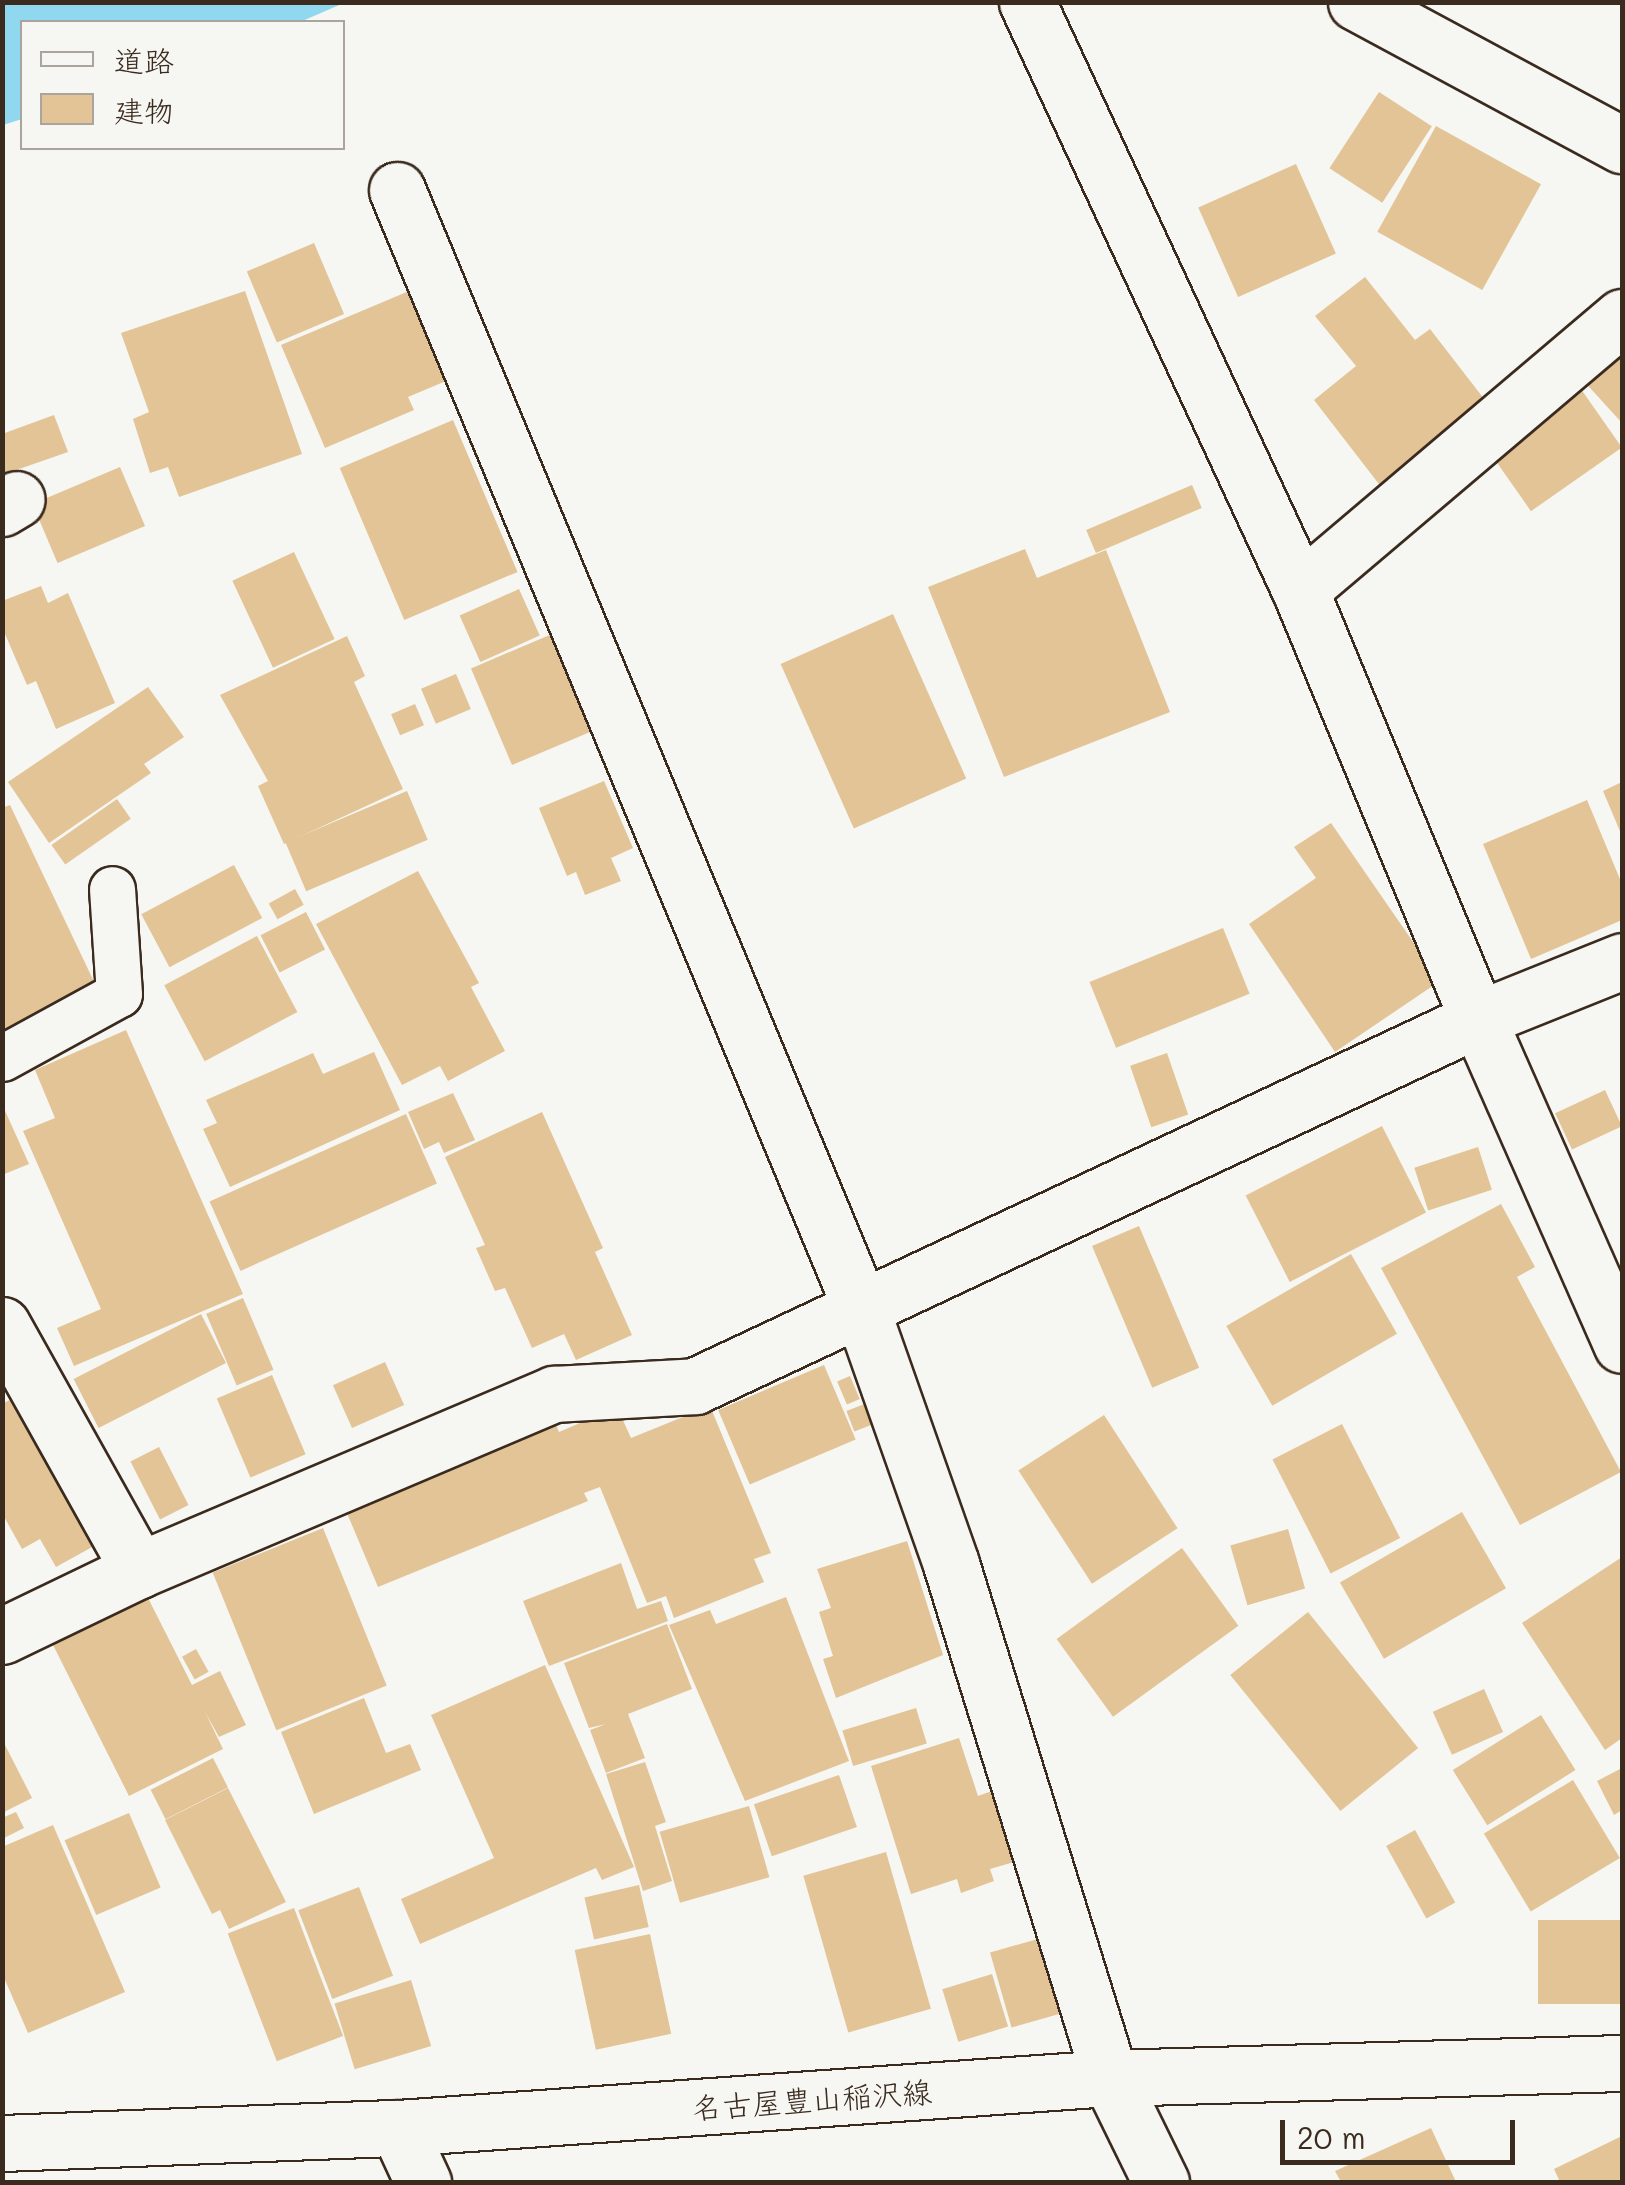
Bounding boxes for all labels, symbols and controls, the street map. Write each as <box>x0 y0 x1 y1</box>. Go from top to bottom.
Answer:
legend <box>20 20 345 150</box>
text: 道路 <box>114 40 174 80</box>
text: 建物 <box>114 90 174 130</box>
street label: 名古屋豊山稲沢線 <box>691 2073 933 2125</box>
scale bar <box>1285 2100 1520 2162</box>
text: 20 m <box>1297 2117 1366 2157</box>

